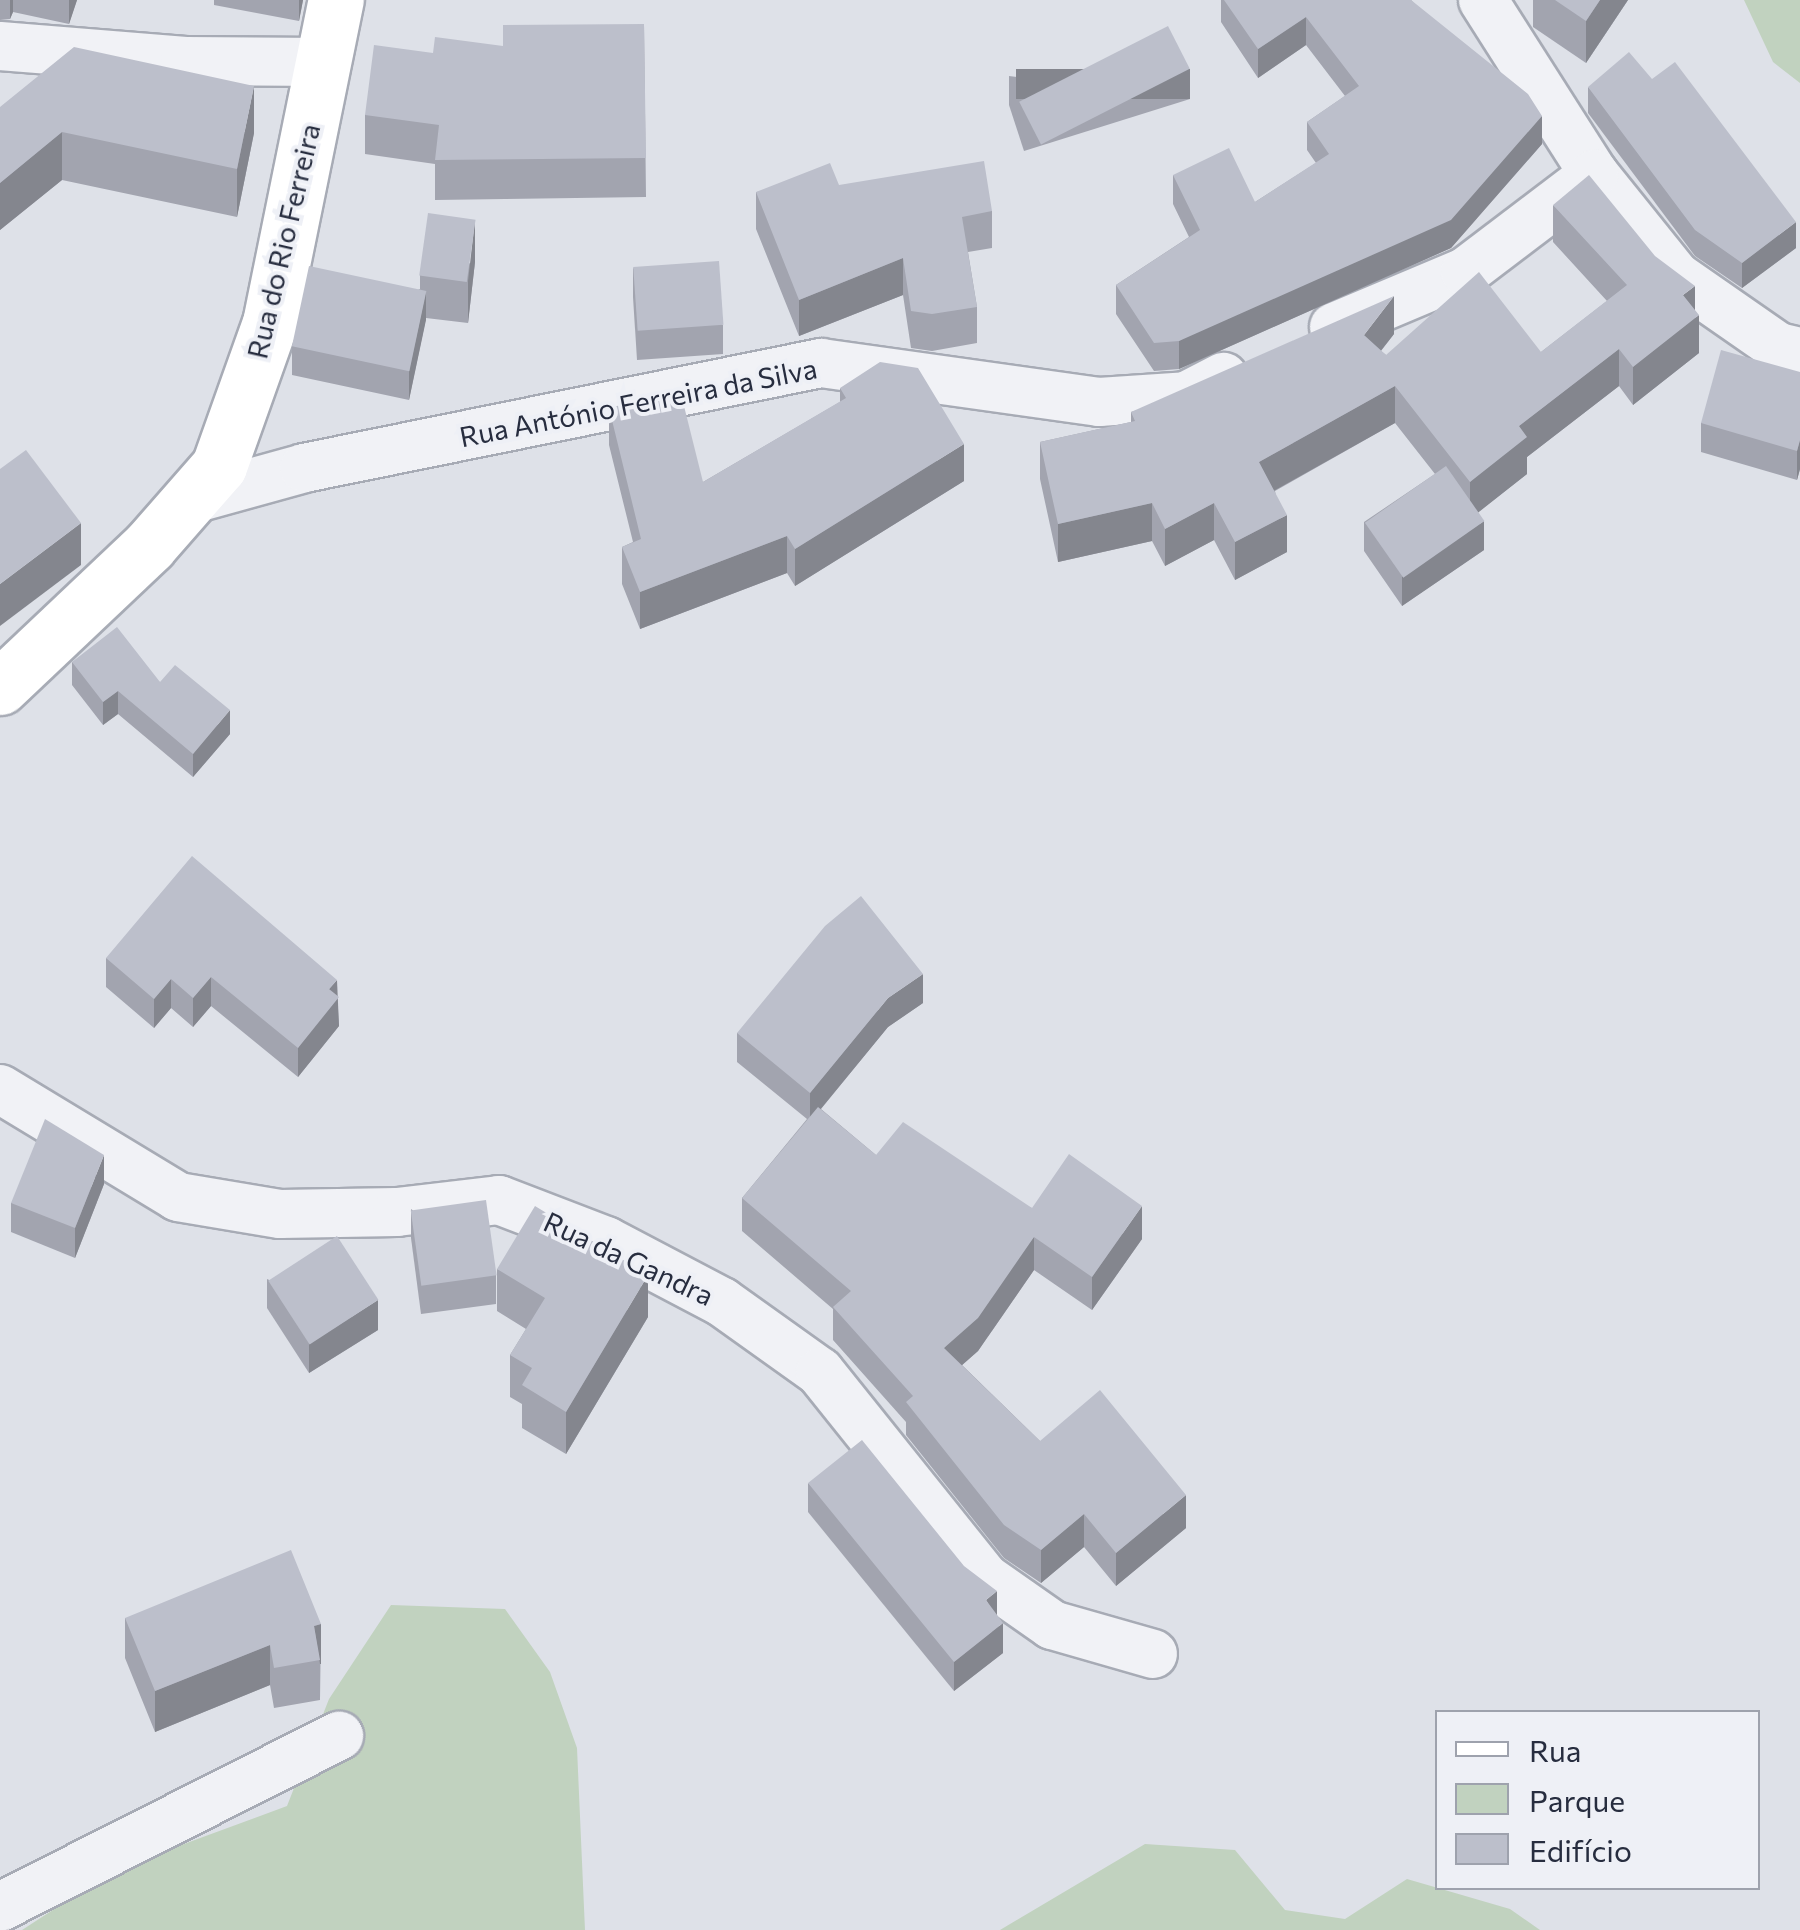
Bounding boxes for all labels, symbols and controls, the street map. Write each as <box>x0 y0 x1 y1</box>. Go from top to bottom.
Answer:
street label: Rua do Rio Ferreira <box>240 120 326 362</box>
street label: Rua António Ferreira da Silva <box>456 351 820 453</box>
street label: Rua da Gandra <box>539 1204 719 1312</box>
legend <box>1435 1710 1760 1890</box>
text: Rua <box>1529 1731 1581 1768</box>
text: Parque <box>1529 1781 1625 1818</box>
text: Edifício <box>1529 1831 1632 1868</box>

